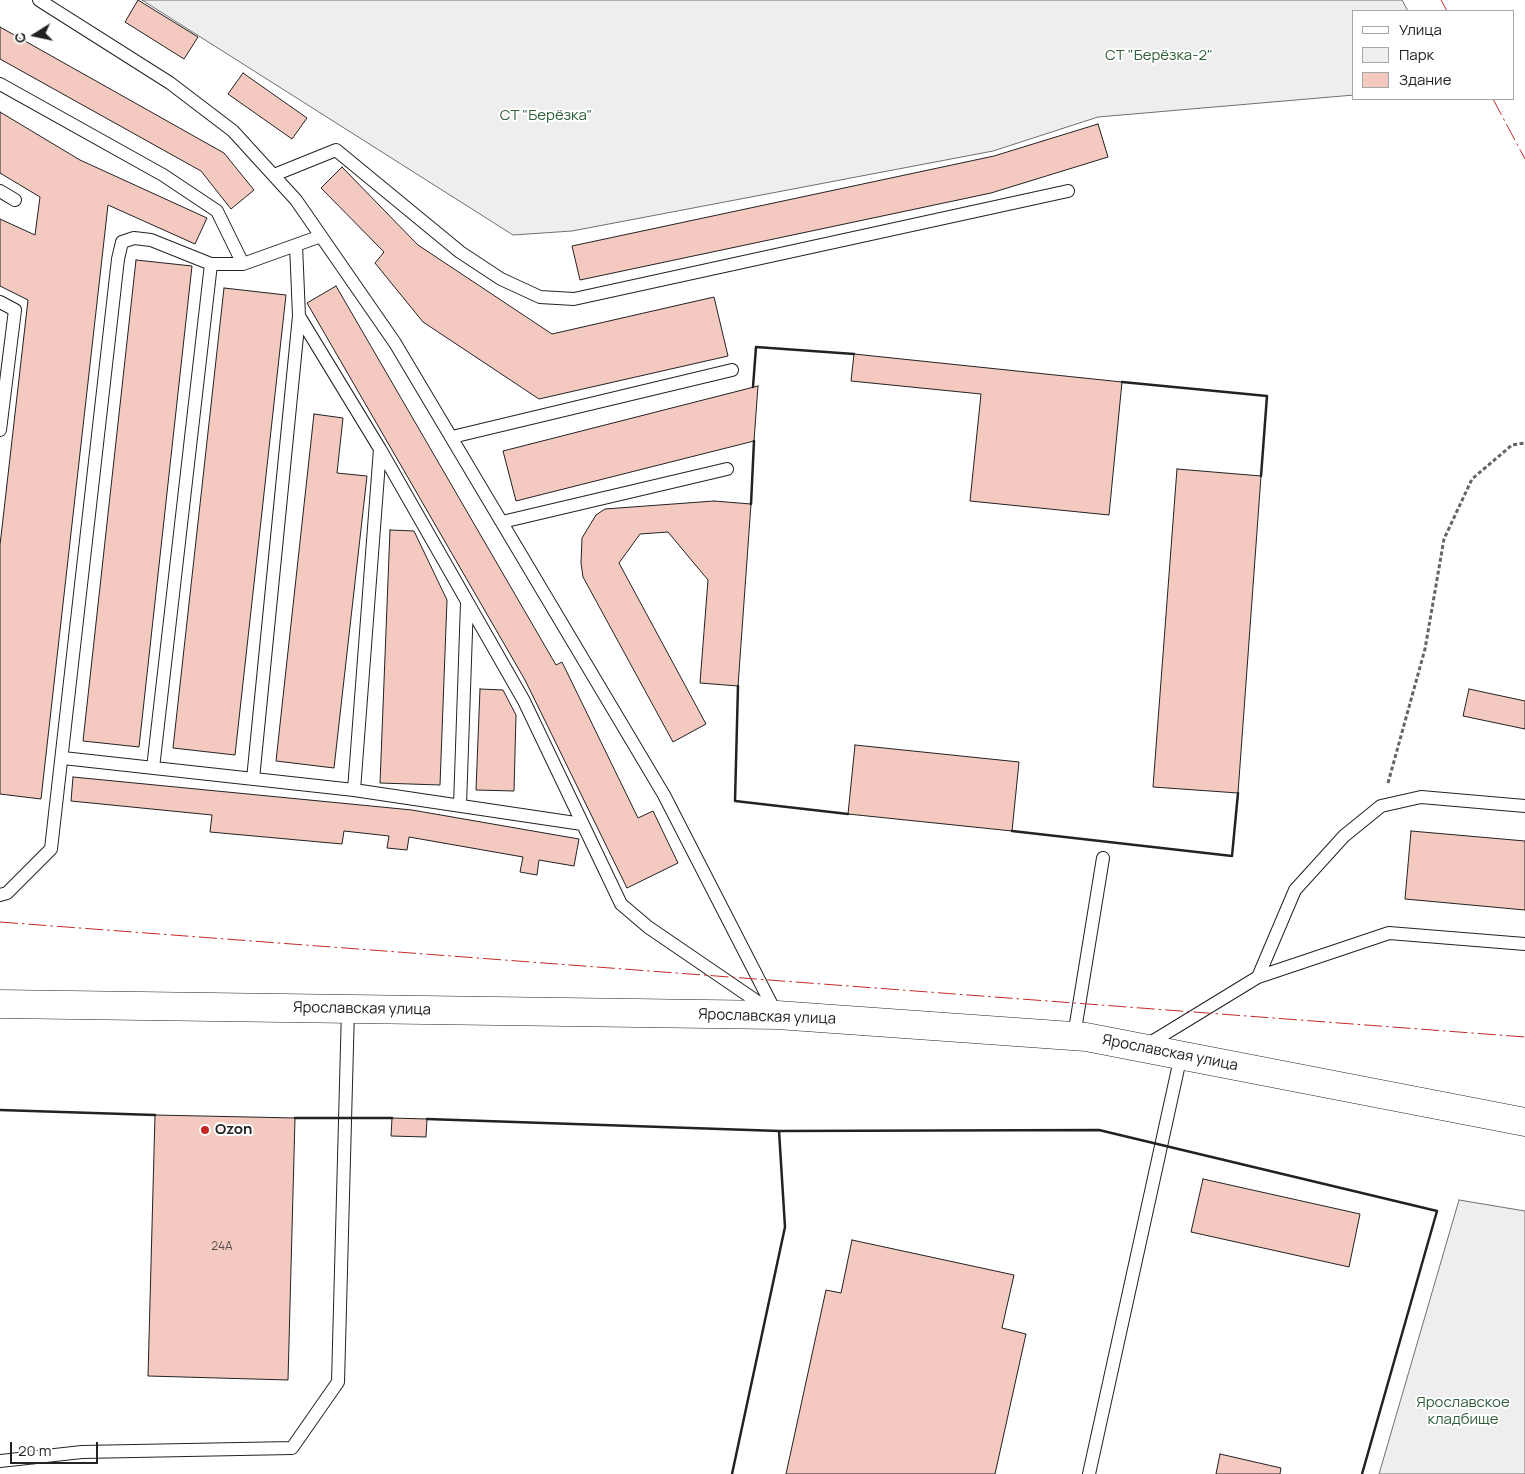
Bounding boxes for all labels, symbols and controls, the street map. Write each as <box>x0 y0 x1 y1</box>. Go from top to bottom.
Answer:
north arrow <box>10 10 60 60</box>
legend <box>1352 10 1515 100</box>
text: Улица <box>1399 19 1442 40</box>
text: С <box>9 31 30 44</box>
text: Парк <box>1399 44 1434 65</box>
park label: СТ "Берёзка-2" <box>1105 47 1213 65</box>
text: Здание <box>1399 69 1451 90</box>
park label: СТ "Берёзка" <box>500 107 592 125</box>
street label: Ярославская улица <box>293 999 431 1019</box>
street label: Ярославская улица <box>698 1006 836 1028</box>
street label: Ярославская улица <box>1101 1031 1239 1075</box>
place label: Ozon <box>215 1121 252 1139</box>
marker: Ozon <box>199 1124 211 1136</box>
house number: 24А <box>211 1240 233 1254</box>
park label: Ярославское кладбище <box>1416 1394 1510 1429</box>
scale bar <box>12 1432 100 1464</box>
text: 20 m <box>18 1440 51 1461</box>

